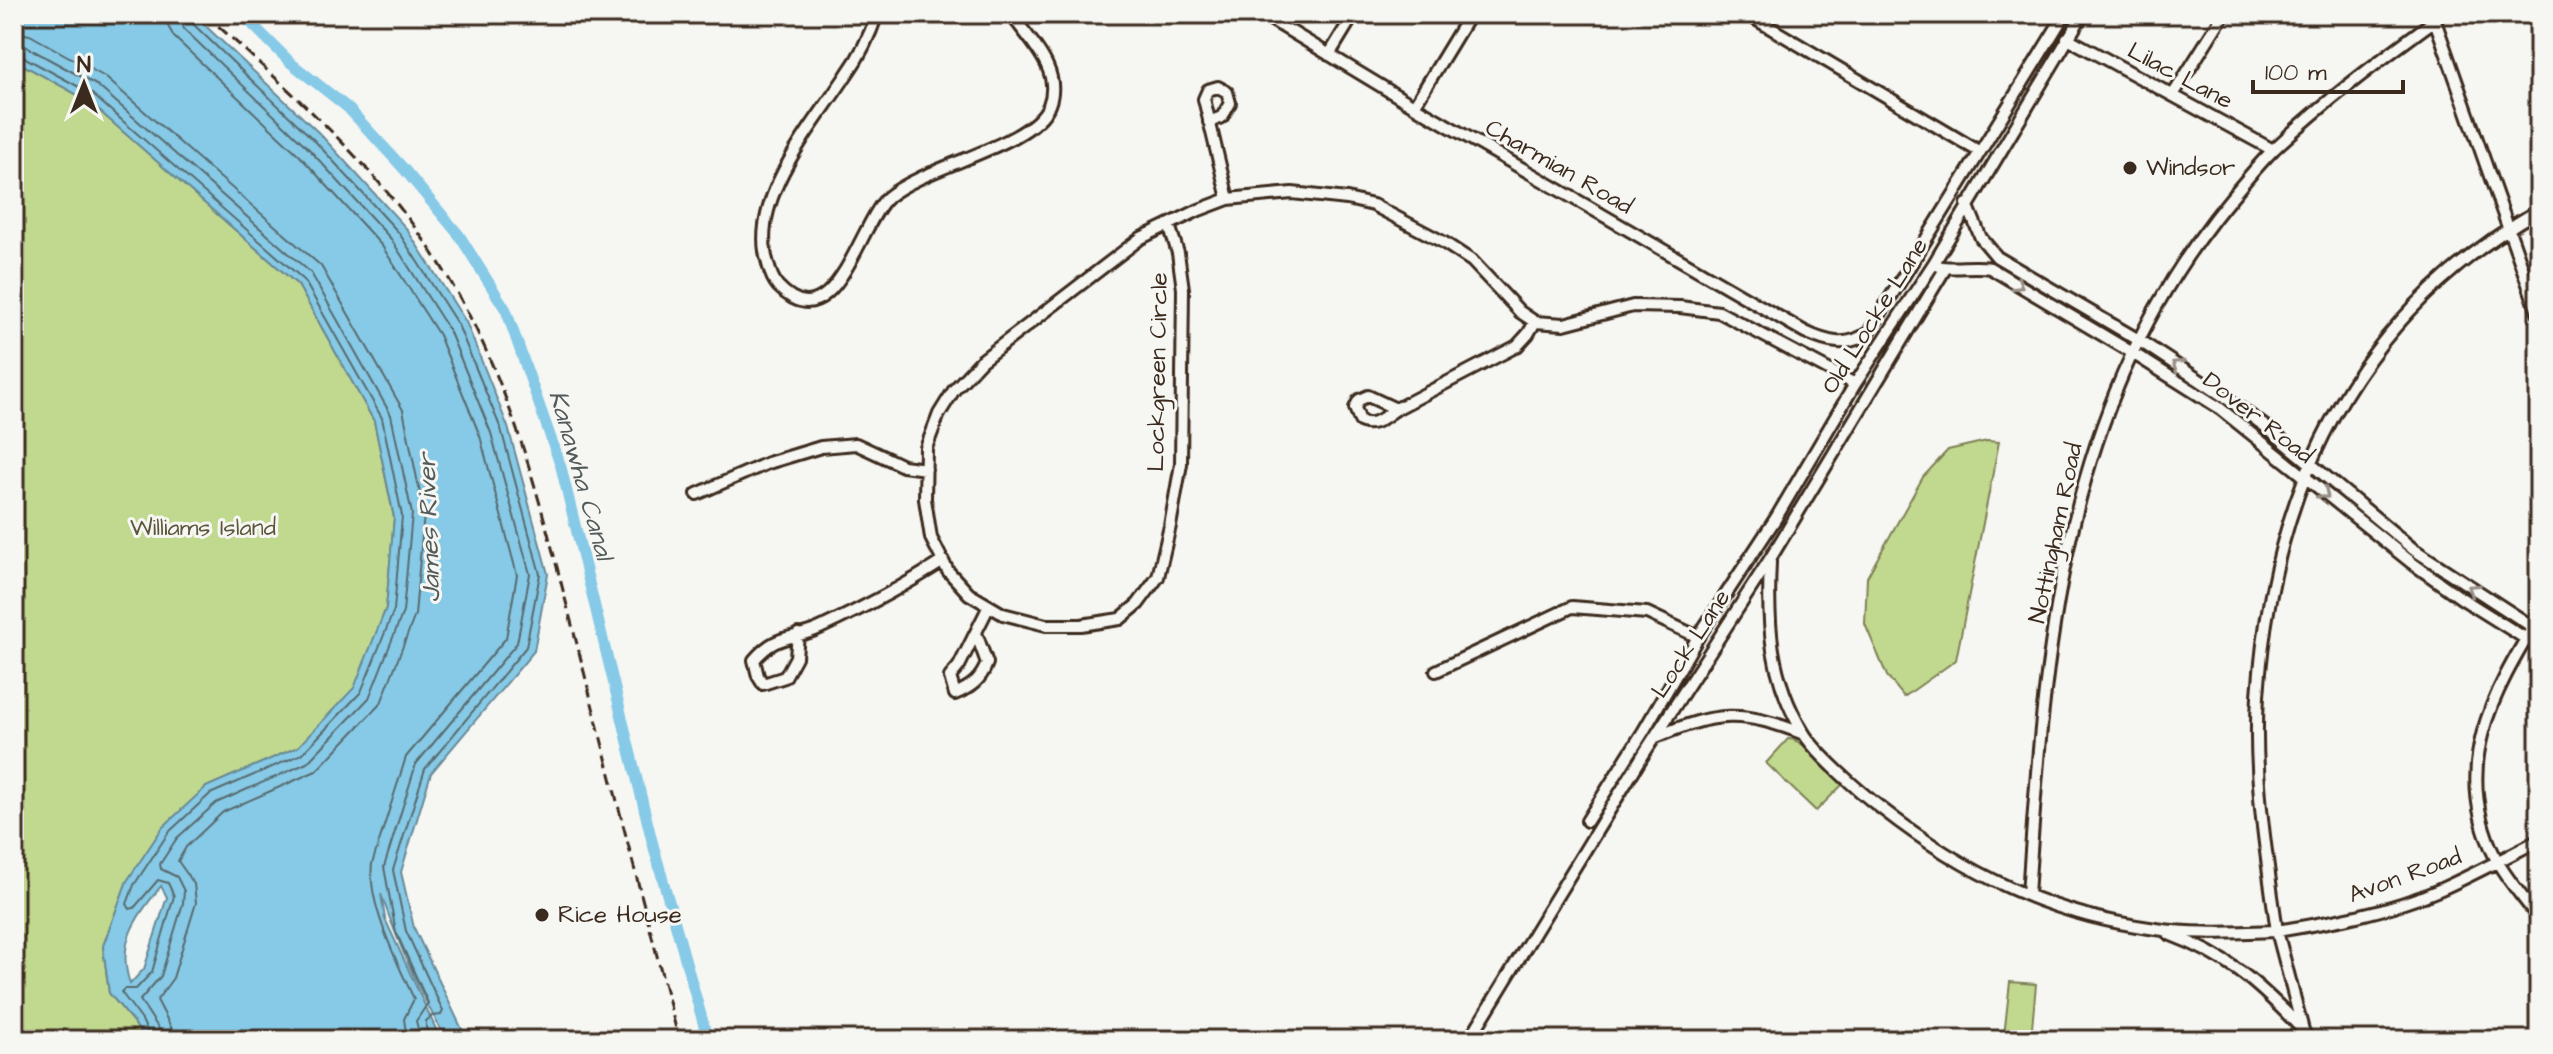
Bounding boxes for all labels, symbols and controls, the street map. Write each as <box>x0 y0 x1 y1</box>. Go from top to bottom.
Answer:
street label: Lilac Lane <box>2121 34 2239 118</box>
north arrow <box>44 44 124 124</box>
scale bar <box>2253 44 2403 94</box>
text: N <box>77 50 91 81</box>
text: 100 m <box>2265 56 2327 90</box>
street label: Charmian Road <box>1479 111 1639 223</box>
place label: Windsor <box>2146 151 2235 185</box>
marker: Windsor <box>2121 159 2139 177</box>
street label: Old Locke Lane <box>1813 231 1937 401</box>
street label: Lockgreen Circle <box>1139 272 1178 472</box>
one-way arrow <box>2009 275 2024 291</box>
one-way arrow <box>2171 360 2185 375</box>
street label: Dover Road <box>2195 364 2321 472</box>
water label: Kanawha Canal <box>540 386 623 567</box>
street label: Nottingham Road <box>2020 440 2093 626</box>
water label: James River <box>408 450 450 603</box>
one-way arrow <box>2315 485 2330 499</box>
park label: Williams Island <box>130 511 276 545</box>
street label: Lock Lane <box>1643 583 1739 705</box>
one-way arrow <box>2468 583 2482 598</box>
street label: Avon Road <box>2344 840 2466 912</box>
place label: Rice House <box>558 898 682 932</box>
marker: Rice House <box>533 906 551 924</box>

